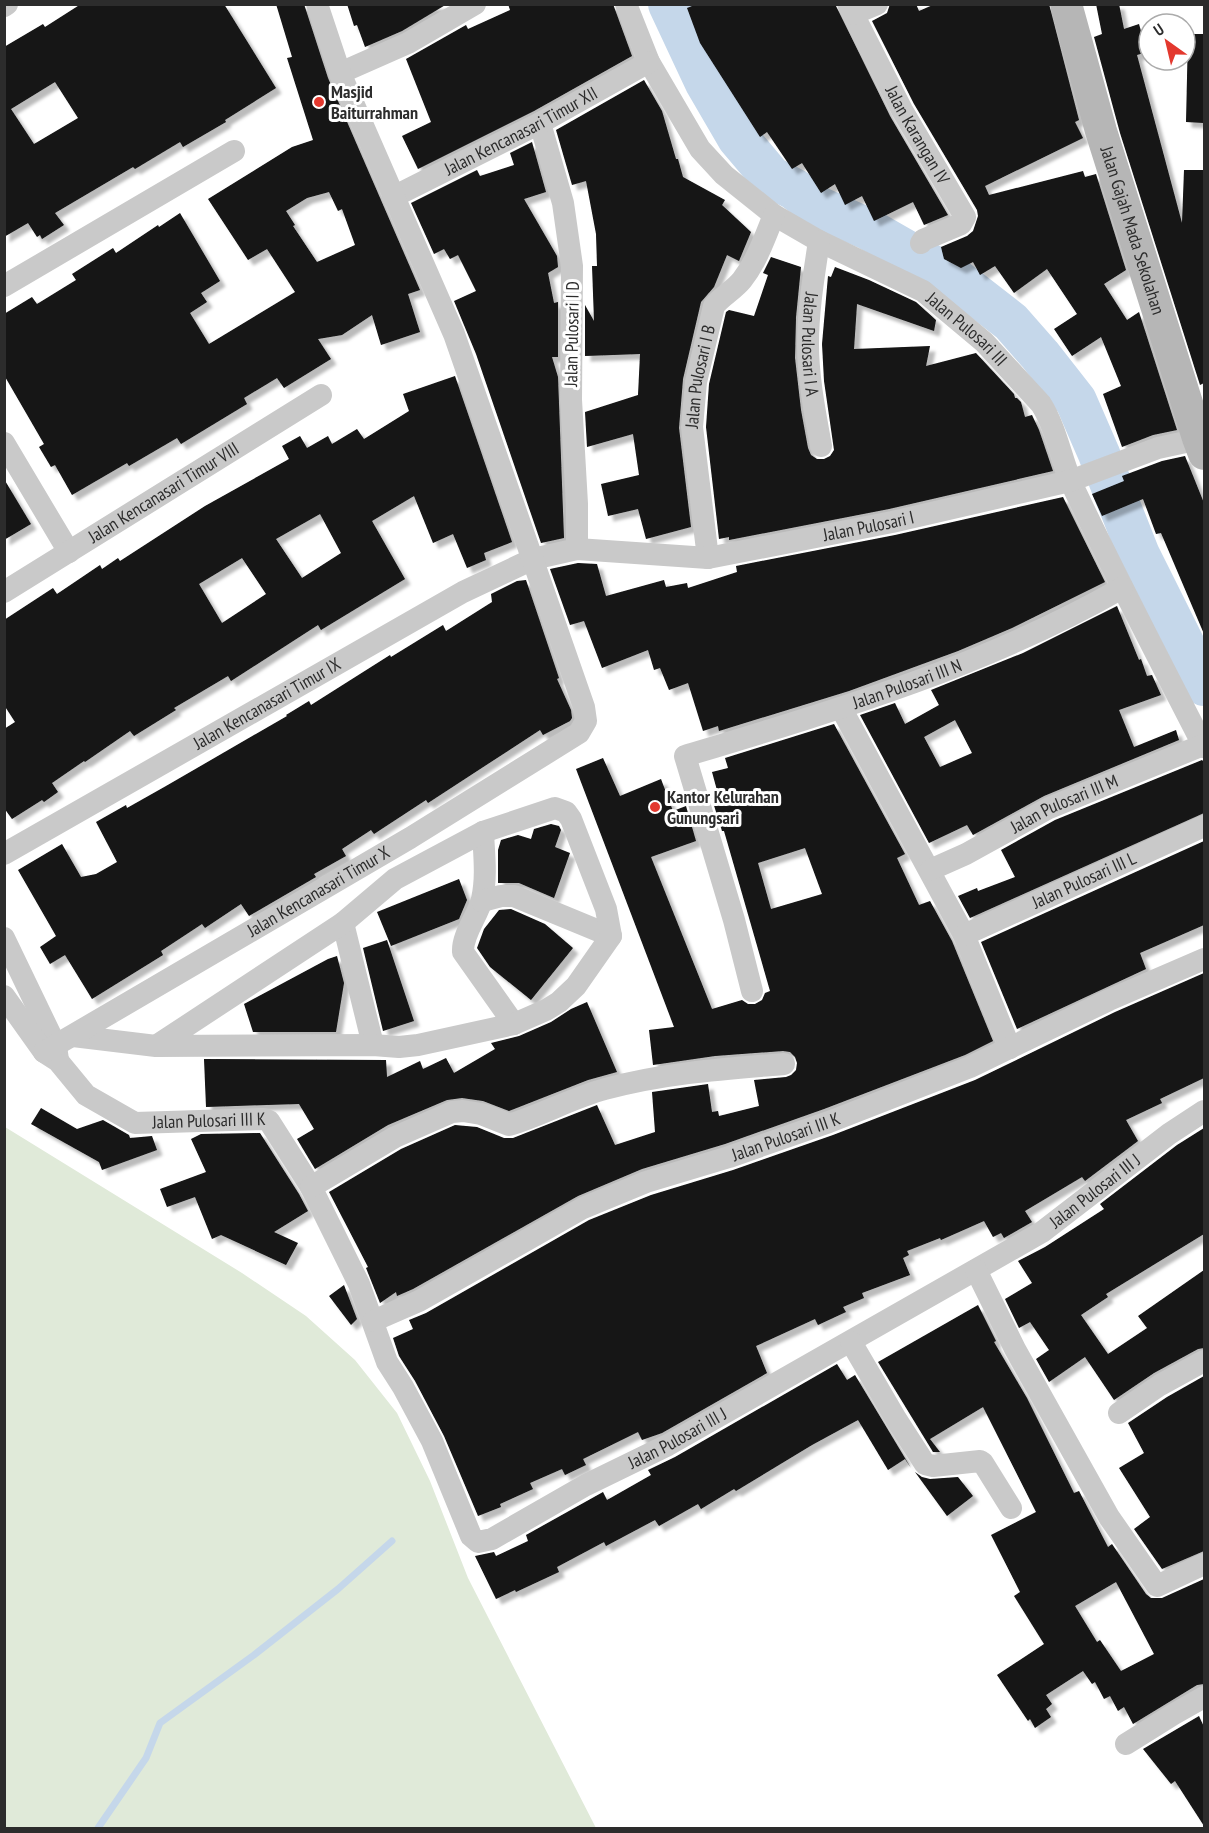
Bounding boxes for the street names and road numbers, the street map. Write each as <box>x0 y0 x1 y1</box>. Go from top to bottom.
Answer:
street label: Jalan Kencanasari Timur XII <box>440 81 601 181</box>
street label: Jalan Karangan IV <box>880 81 955 188</box>
street label: Jalan Gajah Mada Sekolahan <box>1095 142 1170 317</box>
street label: Jalan Pulosari I D <box>559 281 584 388</box>
street label: Jalan Pulosari III <box>921 286 1012 371</box>
street label: Jalan Pulosari I A <box>797 290 824 398</box>
street label: Jalan Pulosari I B <box>680 323 720 430</box>
street label: Jalan Kencanasari Timur VIII <box>83 437 243 548</box>
street label: Jalan Pulosari I <box>820 505 916 546</box>
street label: Jalan Kencanasari Timur IX <box>188 652 345 755</box>
street label: Jalan Pulosari III N <box>849 653 965 714</box>
street label: Jalan Pulosari III M <box>1005 769 1121 839</box>
street label: Jalan Kencanasari Timur X <box>242 840 394 942</box>
street label: Jalan Pulosari III L <box>1027 846 1140 914</box>
street label: Jalan Pulosari III K <box>151 1107 266 1133</box>
street label: Jalan Pulosari III K <box>728 1107 844 1166</box>
street label: Jalan Pulosari III J <box>1044 1148 1145 1234</box>
street label: Jalan Pulosari III J <box>623 1402 731 1474</box>

